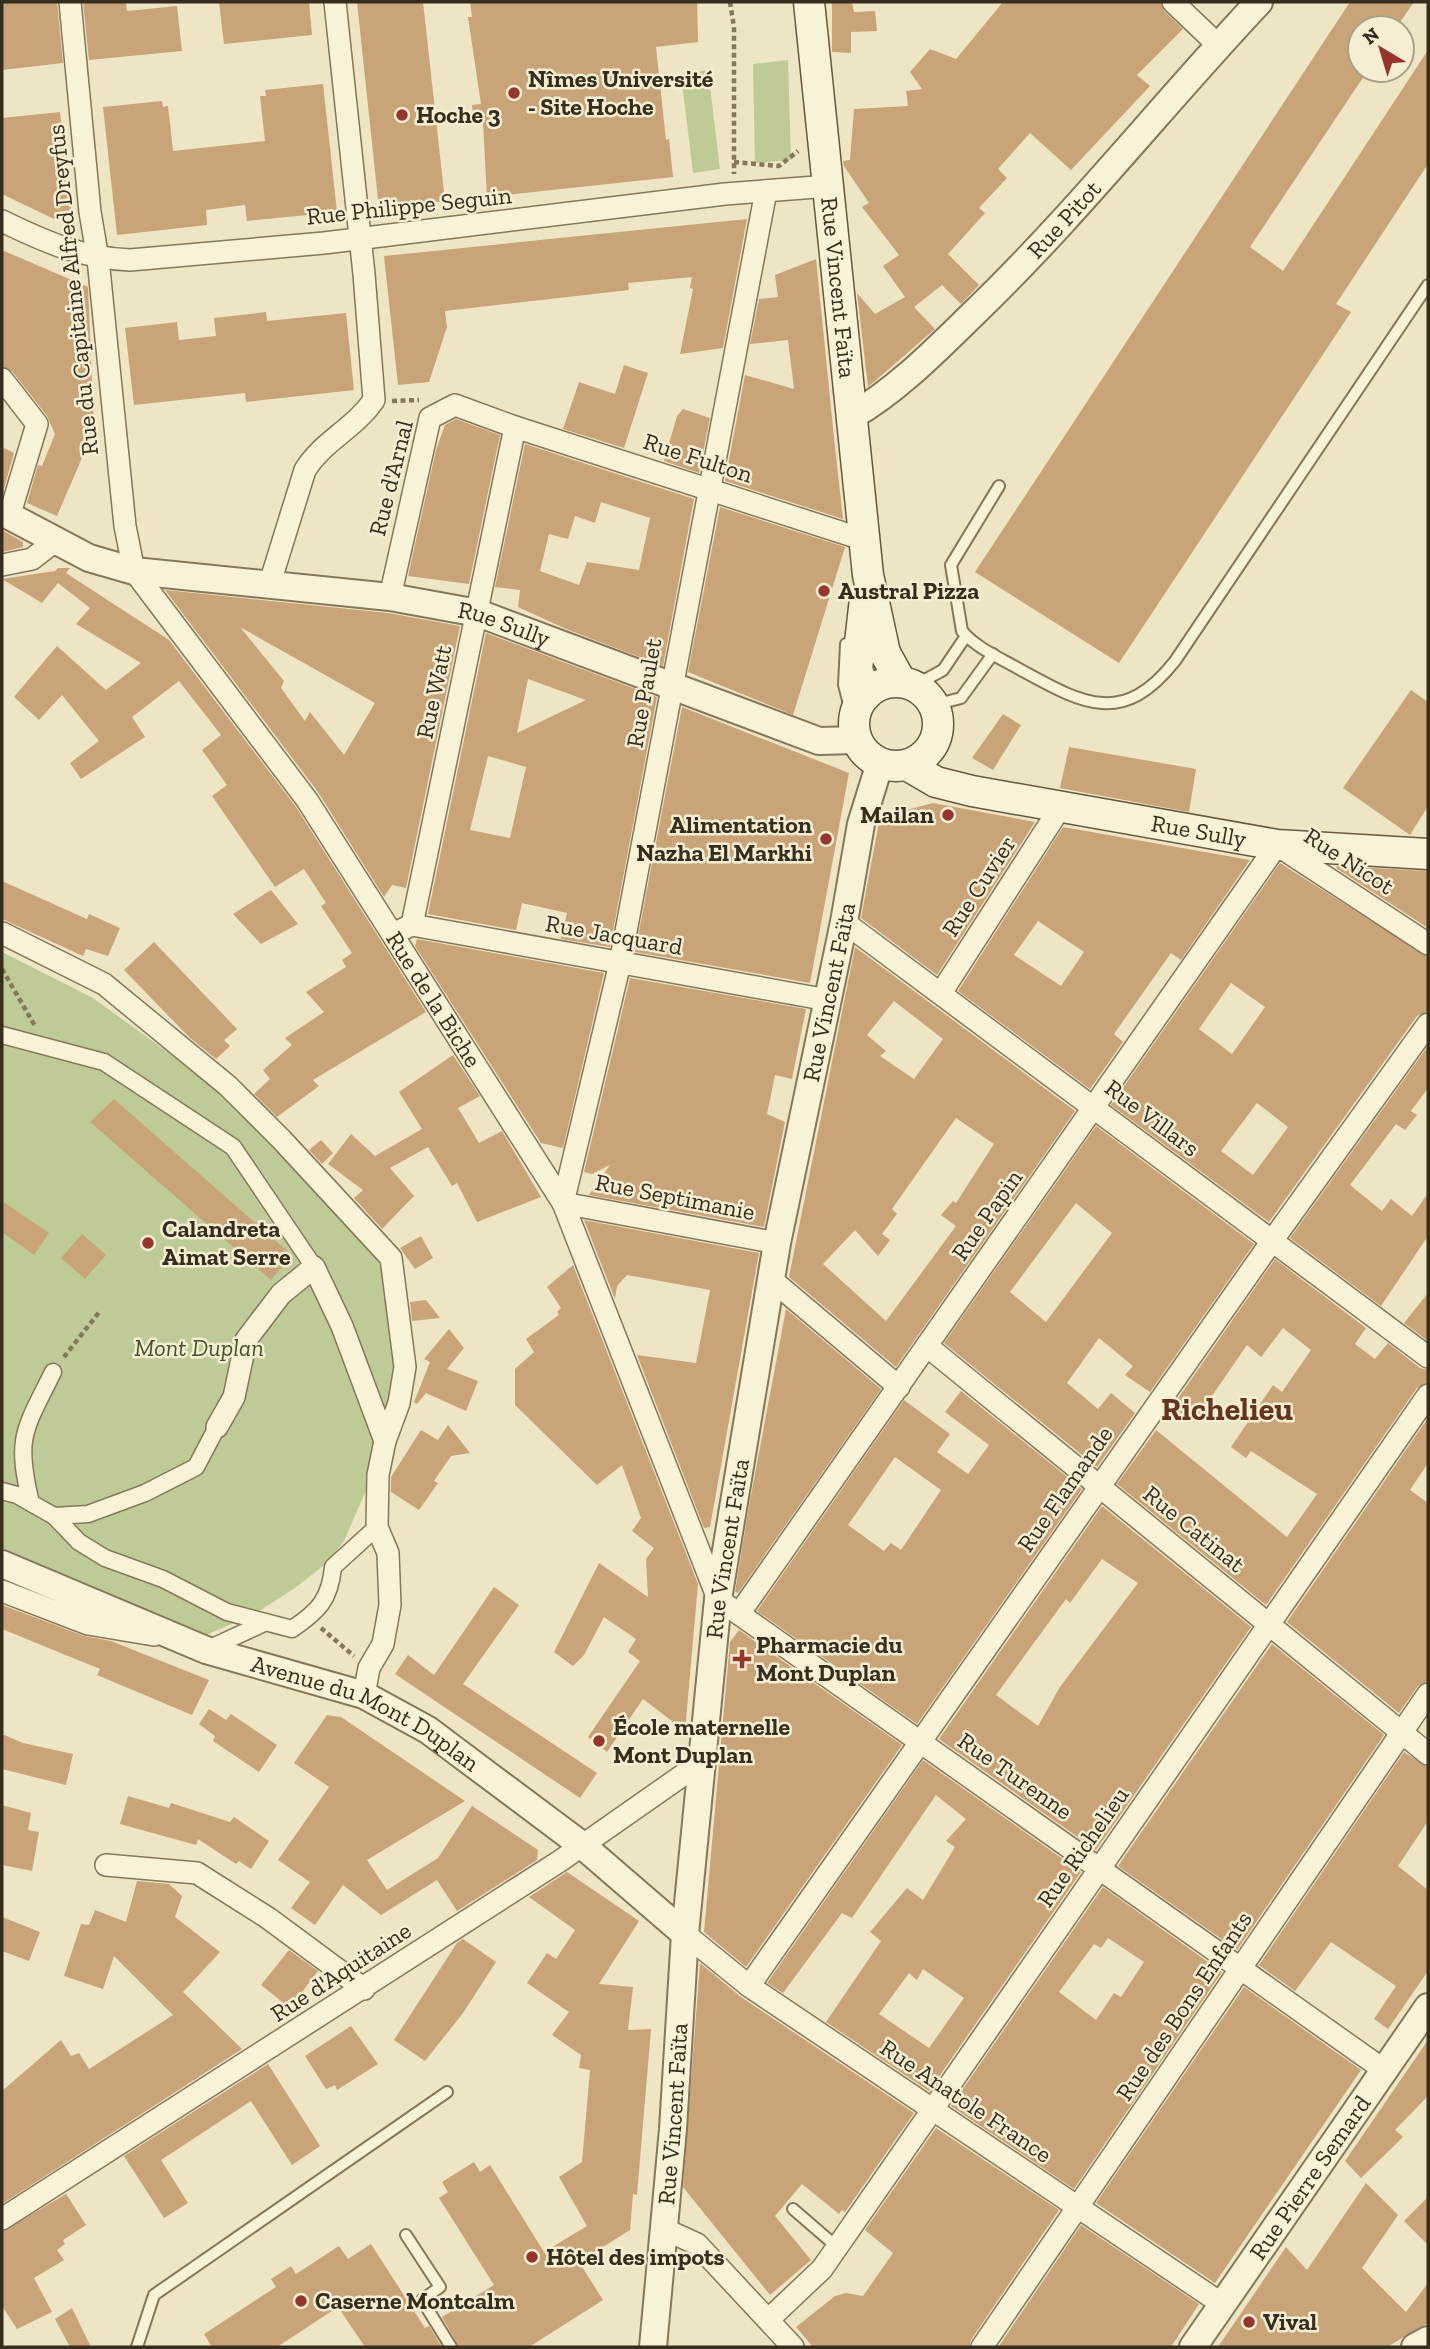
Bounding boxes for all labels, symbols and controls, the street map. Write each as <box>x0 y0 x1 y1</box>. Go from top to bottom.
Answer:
north arrow <box>1346 14 1416 84</box>
text: N <box>1358 22 1384 50</box>
place label: Nîmes Université - Site Hoche <box>528 64 714 121</box>
marker: Nîmes Université - Site Hoche <box>506 85 522 101</box>
place label: Hoche 3 <box>416 100 501 129</box>
marker: Hoche 3 <box>394 107 410 123</box>
street label: Rue du Capitaine Alfred Dreyfus <box>41 123 104 457</box>
street label: Rue Pitot <box>1021 174 1107 264</box>
street label: Rue Philippe Seguin <box>305 180 513 231</box>
street label: Rue Vincent Faïta <box>815 195 863 380</box>
street label: Rue d'Arnal <box>362 417 419 539</box>
street label: Rue Fulton <box>640 426 757 489</box>
place label: Austral Pizza <box>838 576 979 605</box>
marker: Austral Pizza <box>816 583 832 599</box>
street label: Rue Sully <box>456 595 555 653</box>
street label: Rue Paulet <box>620 636 667 750</box>
street label: Rue Watt <box>409 642 458 741</box>
place label: Mailan <box>860 800 934 829</box>
marker: Mailan <box>940 807 956 823</box>
street label: Rue Sully <box>1149 808 1249 853</box>
place label: Alimentation Nazha El Markhi <box>636 810 812 867</box>
street label: Rue Nicot <box>1299 821 1400 900</box>
street label: Rue Cuvier <box>935 830 1022 941</box>
marker: Alimentation Nazha El Markhi <box>818 831 834 847</box>
street label: Rue Vincent Faïta <box>796 900 861 1084</box>
street label: Rue Jacquard <box>543 908 685 961</box>
street label: Rue de la Biche <box>380 926 488 1072</box>
street label: Rue Villars <box>1099 1073 1205 1163</box>
street label: Rue Papin <box>945 1164 1028 1266</box>
street label: Rue Septimanie <box>593 1167 757 1226</box>
place label: Calandreta Aimat Serre <box>162 1214 291 1271</box>
marker: Calandreta Aimat Serre <box>140 1235 156 1251</box>
park label: Mont Duplan <box>134 1333 264 1362</box>
district label: Richelieu <box>1161 1390 1293 1428</box>
street label: Rue Flamande <box>1011 1420 1119 1557</box>
street label: Rue Vincent Faïta <box>699 1456 755 1640</box>
street label: Rue Catinat <box>1138 1479 1251 1578</box>
place label: Pharmacie du Mont Duplan <box>756 1630 902 1687</box>
street label: Avenue du Mont Duplan <box>248 1649 486 1778</box>
marker: Pharmacie du Mont Duplan <box>734 1651 750 1667</box>
place label: École maternelle Mont Duplan <box>613 1712 790 1769</box>
street label: Rue Turenne <box>952 1726 1078 1826</box>
marker: École maternelle Mont Duplan <box>591 1733 607 1749</box>
street label: Rue Richelieu <box>1031 1781 1135 1912</box>
street label: Rue des Bons Enfants <box>1109 1905 1258 2106</box>
street label: Rue d'Aquitaine <box>265 1915 416 2028</box>
street label: Rue Vincent Faïta <box>651 2022 694 2206</box>
street label: Rue Anatole France <box>875 2032 1058 2169</box>
street label: Rue Pierre Semard <box>1243 2089 1377 2265</box>
place label: Hôtel des impots <box>546 2242 725 2271</box>
marker: Hôtel des impots <box>524 2249 540 2265</box>
place label: Caserne Montcalm <box>315 2286 515 2315</box>
marker: Caserne Montcalm <box>293 2293 309 2309</box>
place label: Vival <box>1263 2307 1317 2336</box>
marker: Vival <box>1241 2314 1257 2330</box>

